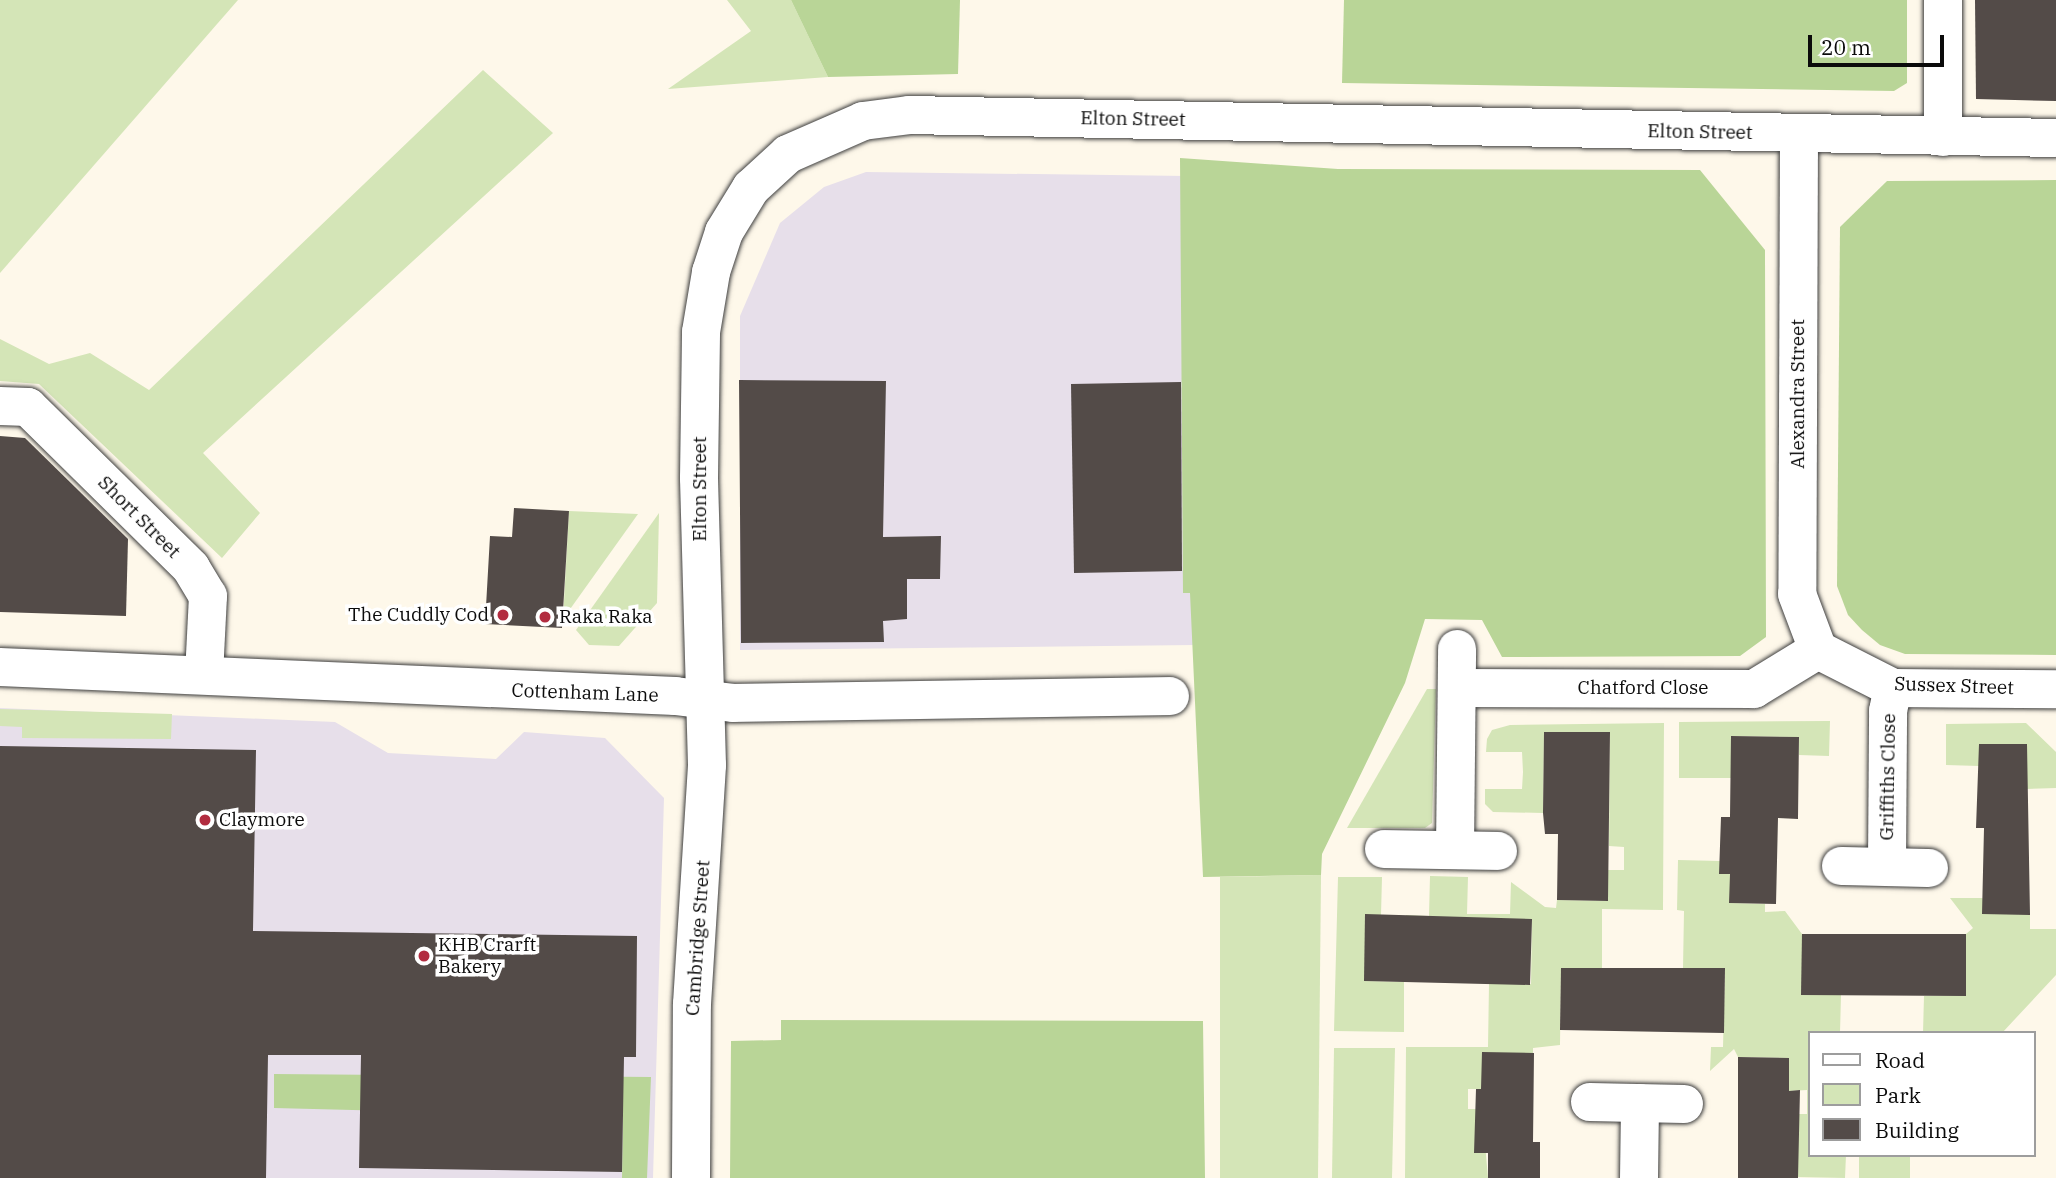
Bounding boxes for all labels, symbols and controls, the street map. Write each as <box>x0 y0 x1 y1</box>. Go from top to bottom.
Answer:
scale bar <box>1811 21 1948 65</box>
text: 20 m <box>1821 33 1871 61</box>
street label: Elton Street <box>1080 107 1186 131</box>
street label: Elton Street <box>1647 120 1753 144</box>
street label: Alexandra Street <box>1787 319 1809 469</box>
street label: Elton Street <box>689 436 711 542</box>
street label: Short Street <box>93 471 185 563</box>
place label: The Cuddly Cod <box>348 604 489 626</box>
place label: Raka Raka <box>559 606 653 628</box>
marker: The Cuddly Cod <box>495 607 511 623</box>
marker: Raka Raka <box>537 609 553 625</box>
street label: Sussex Street <box>1894 673 2014 699</box>
street label: Chatford Close <box>1578 677 1708 699</box>
street label: Cottenham Lane <box>511 679 659 707</box>
street label: Griffiths Close <box>1875 713 1901 841</box>
place label: Claymore <box>219 809 305 831</box>
marker: Claymore <box>197 812 213 828</box>
street label: Cambridge Street <box>681 859 715 1017</box>
place label: KHB Crarft Bakery <box>438 934 536 978</box>
marker: KHB Crarft Bakery <box>416 948 432 964</box>
legend <box>1808 1031 2035 1157</box>
text: Road <box>1875 1046 1925 1074</box>
text: Park <box>1875 1081 1921 1109</box>
text: Building <box>1875 1116 1959 1144</box>

